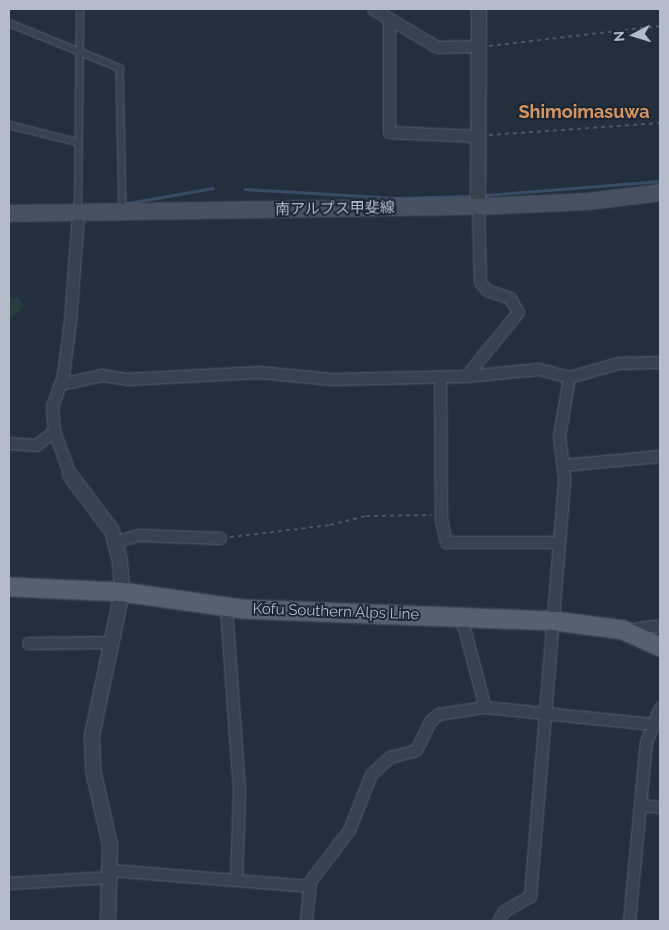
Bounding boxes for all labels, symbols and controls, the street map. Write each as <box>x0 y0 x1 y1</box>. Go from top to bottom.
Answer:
north arrow <box>609 10 659 60</box>
text: N <box>611 30 627 42</box>
district label: Shimoimasuwa <box>519 101 649 123</box>
street label: 南アルプス甲斐線 <box>275 199 395 219</box>
street label: Kofu Southern Alps Line <box>252 600 420 624</box>

